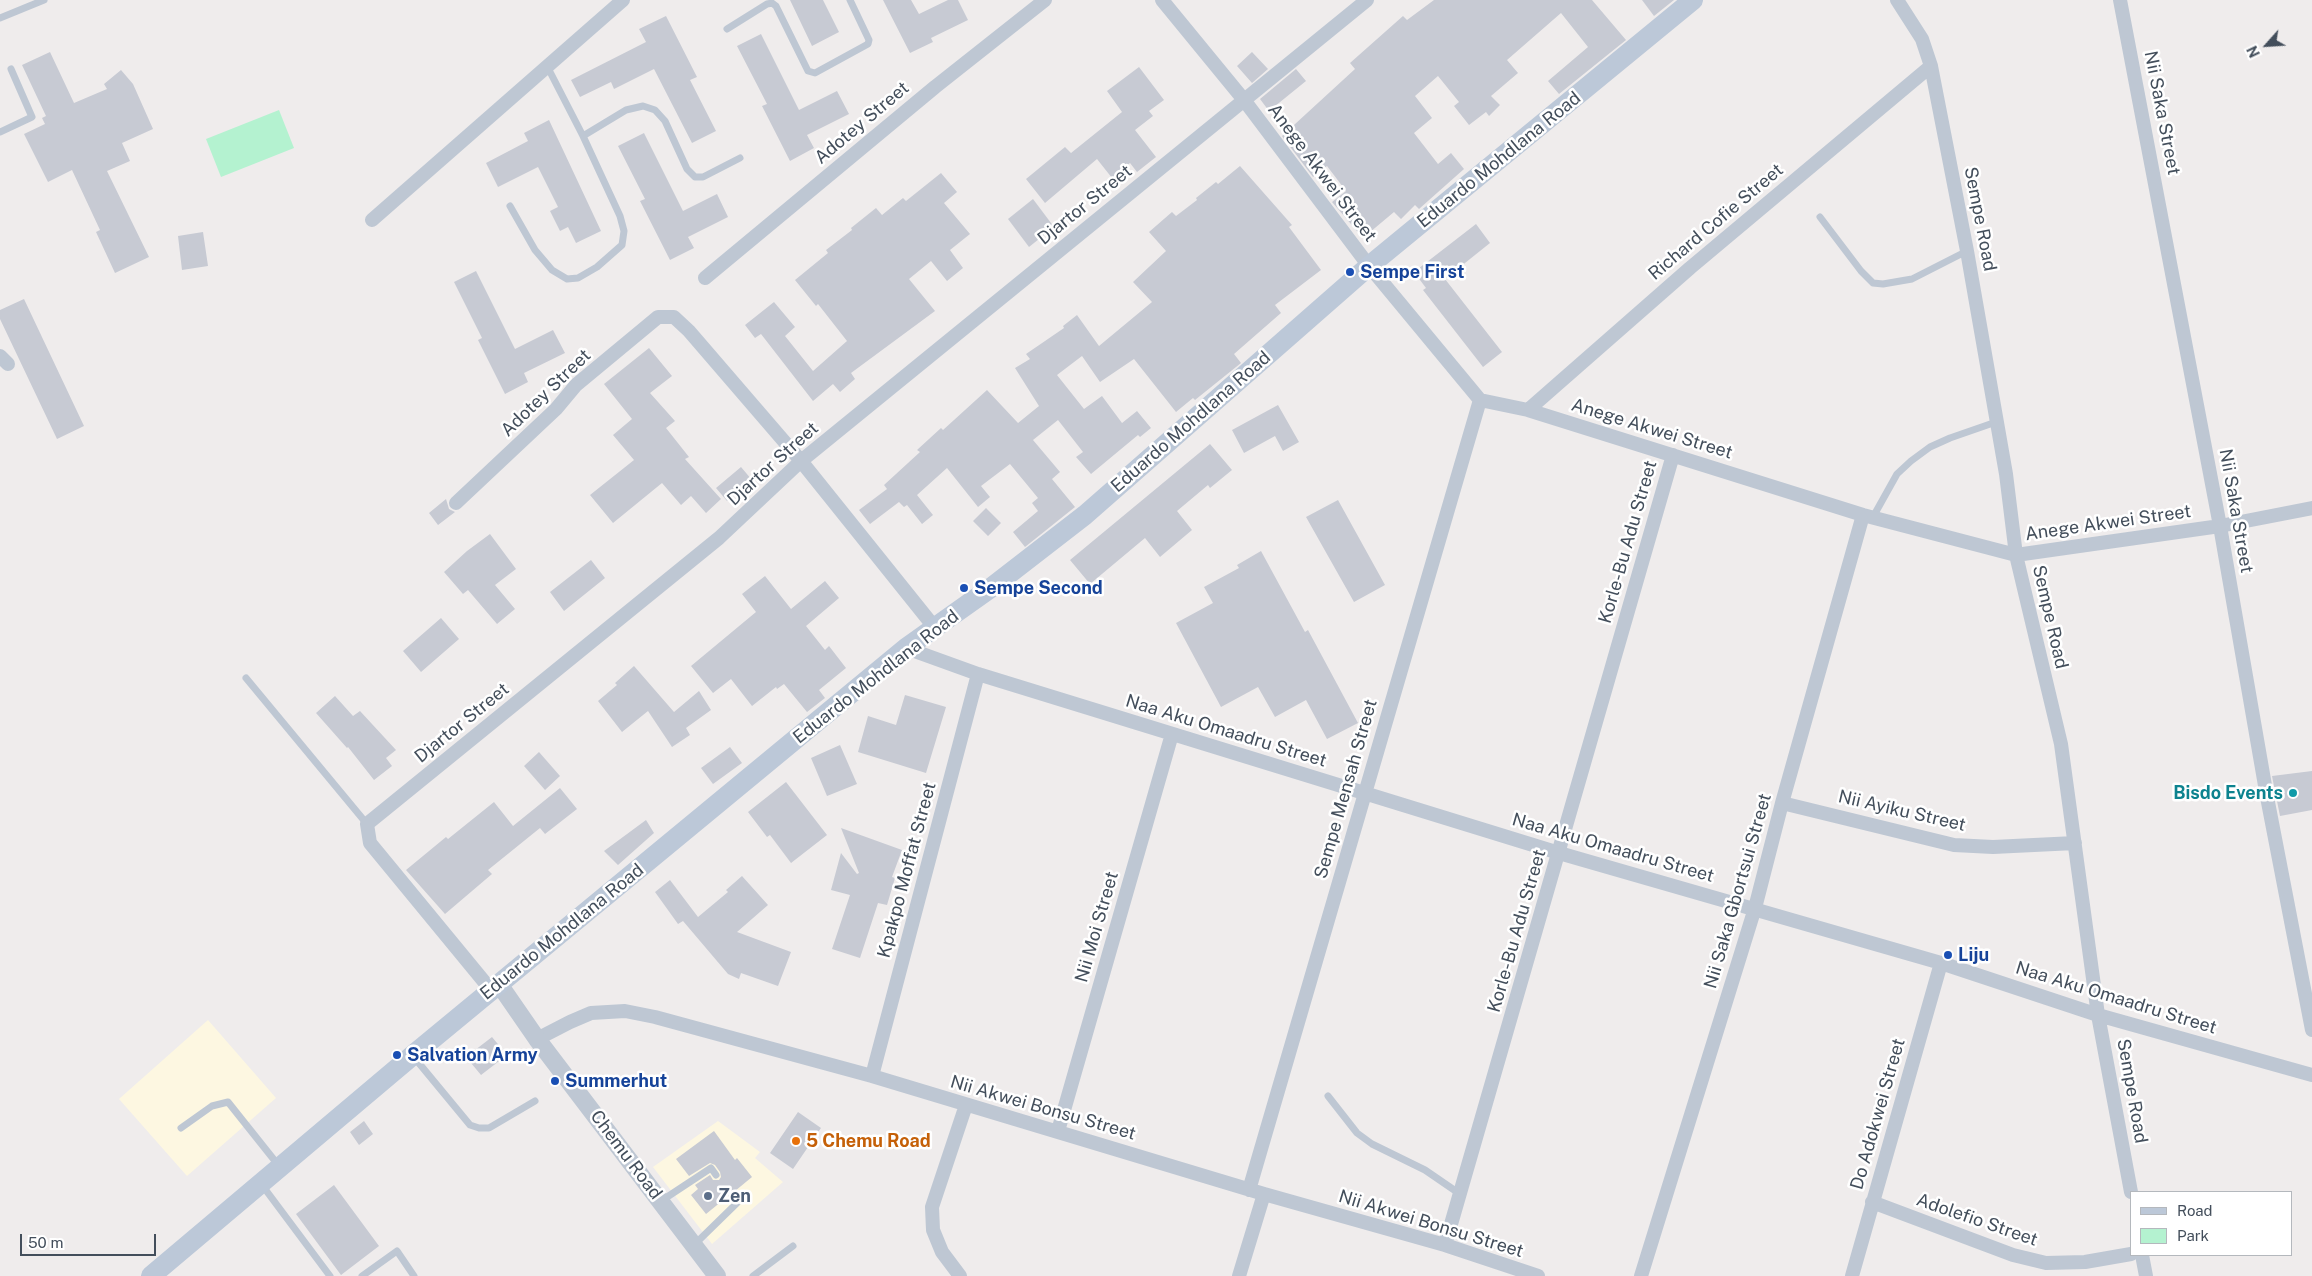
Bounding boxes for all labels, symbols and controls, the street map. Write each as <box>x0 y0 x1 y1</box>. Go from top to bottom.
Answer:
north arrow <box>2242 20 2292 70</box>
text: N <box>2244 43 2263 60</box>
street label: Nii Saka Street <box>2139 49 2185 177</box>
street label: Adotey Street <box>810 77 914 169</box>
street label: Eduardo Mohdlana Road <box>1413 87 1585 233</box>
street label: Anege Akwei Street <box>1263 100 1381 246</box>
street label: Richard Cofie Street <box>1644 159 1788 285</box>
street label: Djartor Street <box>1034 160 1136 250</box>
street label: Sempe Road <box>1959 165 2001 273</box>
place label: Sempe First <box>1360 261 1464 283</box>
marker: Sempe First <box>1344 266 1356 278</box>
street label: Adotey Street <box>497 345 595 441</box>
street label: Eduardo Mohdlana Road <box>1107 347 1275 497</box>
street label: Anege Akwei Street <box>1569 394 1735 464</box>
street label: Djartor Street <box>723 418 823 510</box>
street label: Nii Saka Street <box>2214 447 2258 575</box>
street label: Korle-Bu Adu Street <box>1594 458 1662 626</box>
street label: Anege Akwei Street <box>2024 501 2192 545</box>
street label: Sempe Road <box>2028 563 2072 671</box>
place label: Sempe Second <box>974 577 1103 599</box>
marker: Sempe Second <box>958 582 970 594</box>
street label: Eduardo Mohdlana Road <box>789 606 963 748</box>
street label: Djartor Street <box>411 678 513 768</box>
street label: Naa Aku Omaadru Street <box>1123 690 1329 772</box>
street label: Sempe Mensah Street <box>1310 697 1382 881</box>
street label: Kpakpo Moffat Street <box>873 780 941 960</box>
place label: Bisdo Events <box>2173 782 2283 804</box>
street label: Nii Ayiku Street <box>1836 786 1968 836</box>
marker: Bisdo Events <box>2287 787 2299 799</box>
street label: Nii Saka Gbortsui Street <box>1700 791 1776 991</box>
street label: Naa Aku Omaadru Street <box>1510 809 1716 887</box>
street label: Korle-Bu Adu Street <box>1483 847 1551 1015</box>
street label: Eduardo Mohdlana Road <box>476 859 648 1005</box>
street label: Nii Moi Street <box>1071 869 1123 985</box>
place label: Liju <box>1958 944 1989 966</box>
marker: Liju <box>1942 949 1954 961</box>
street label: Naa Aku Omaadru Street <box>2013 957 2219 1039</box>
street label: Do Adokwei Street <box>1846 1036 1910 1192</box>
street label: Sempe Road <box>2112 1037 2152 1145</box>
place label: Salvation Army <box>407 1044 538 1066</box>
marker: Salvation Army <box>391 1049 403 1061</box>
place label: Summerhut <box>565 1070 667 1092</box>
street label: Nii Akwei Bonsu Street <box>948 1071 1138 1145</box>
marker: Summerhut <box>549 1075 561 1087</box>
street label: Chemu Road <box>585 1106 667 1204</box>
place label: 5 Chemu Road <box>806 1130 931 1152</box>
marker: 5 Chemu Road <box>790 1135 802 1147</box>
place label: Zen <box>718 1185 751 1207</box>
street label: Nii Akwei Bonsu Street <box>1336 1186 1526 1262</box>
street label: Adolefio Street <box>1913 1189 2041 1251</box>
marker: Zen <box>702 1190 714 1202</box>
legend <box>2130 1191 2292 1256</box>
text: Road <box>2177 1202 2213 1219</box>
scale bar <box>22 1224 159 1256</box>
text: Park <box>2177 1227 2209 1244</box>
text: 50 m <box>28 1234 63 1251</box>

